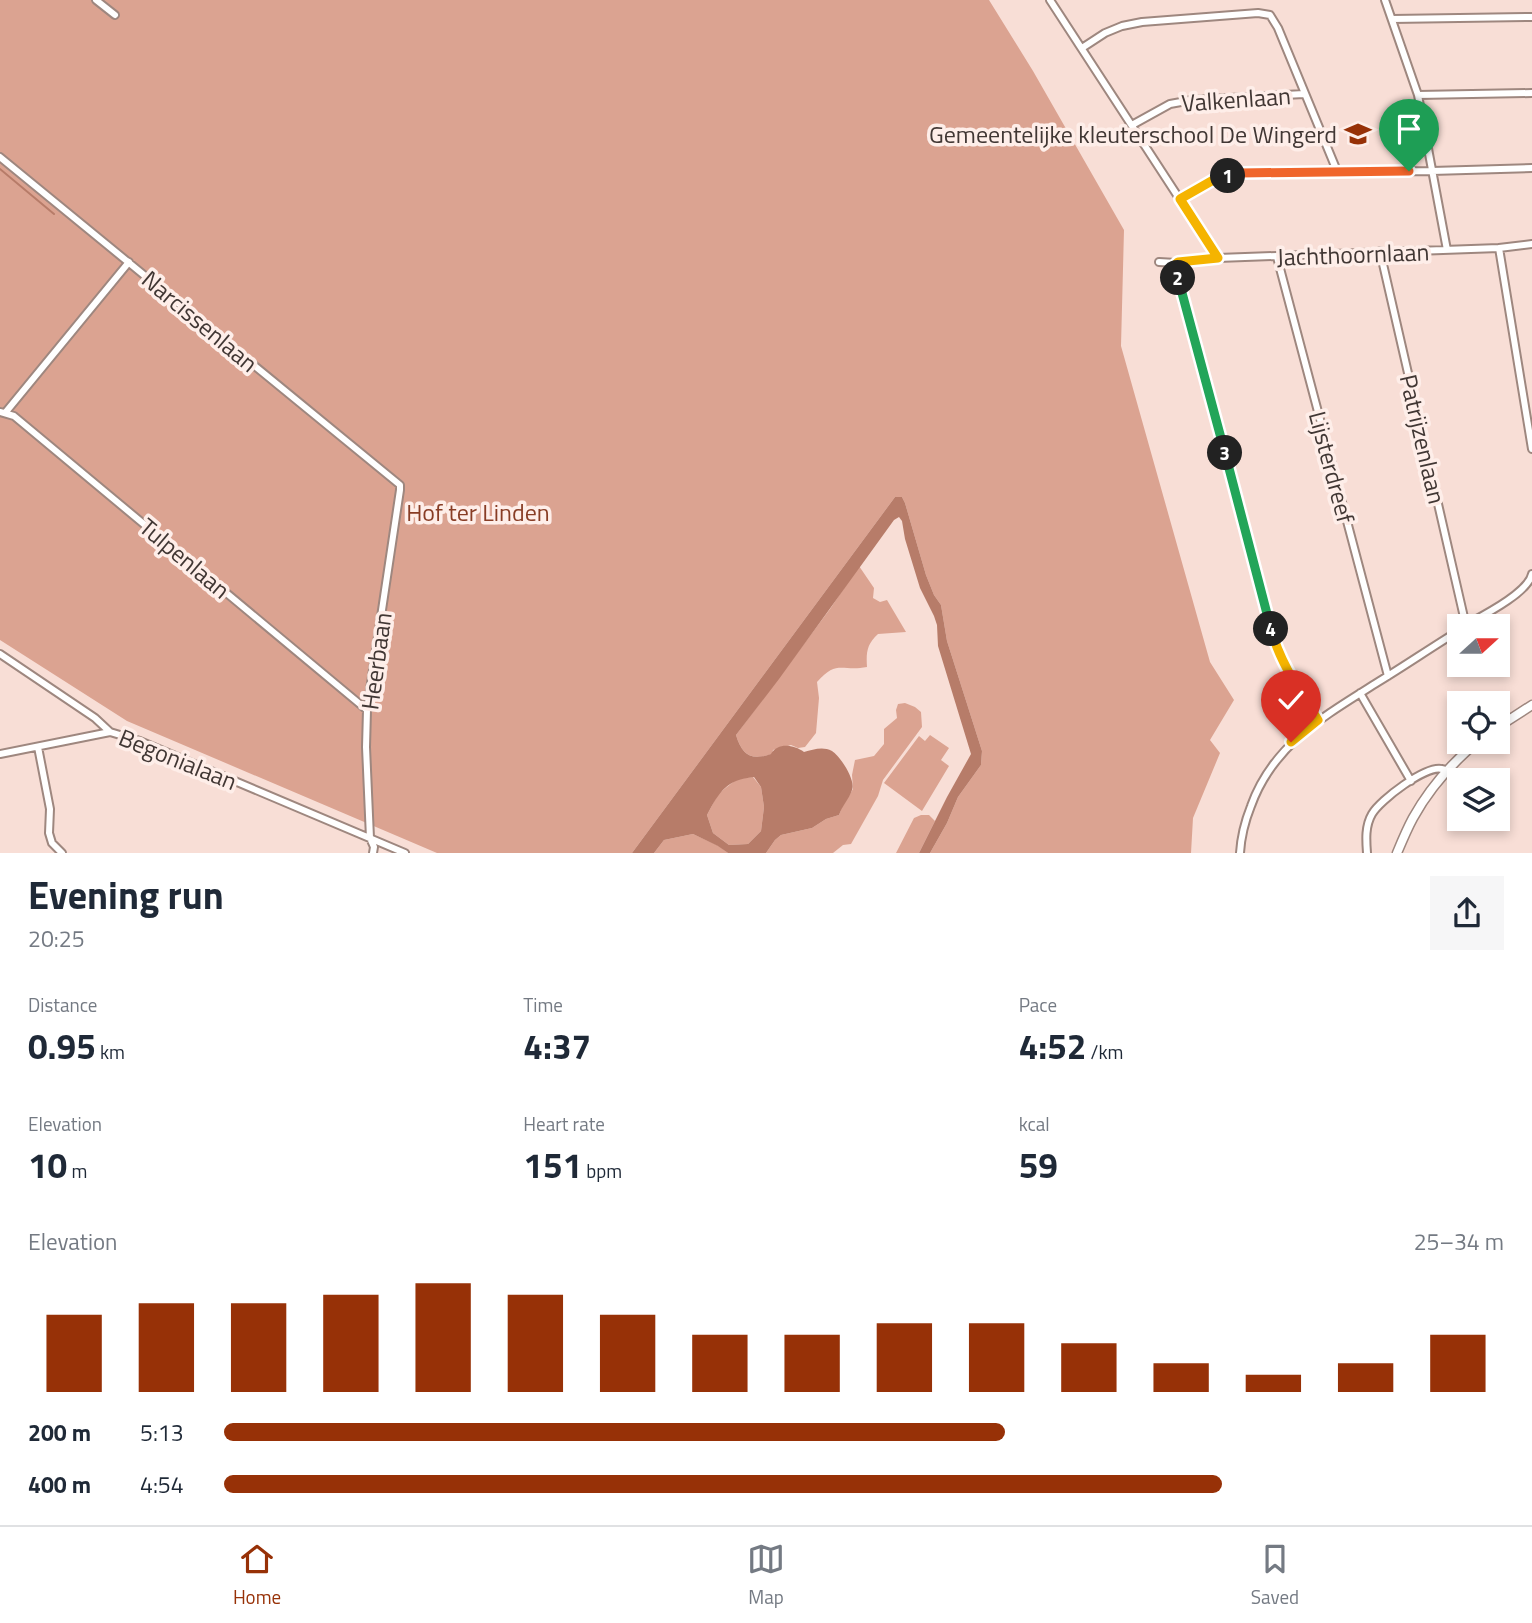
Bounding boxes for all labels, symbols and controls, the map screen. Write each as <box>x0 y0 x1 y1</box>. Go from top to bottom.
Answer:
street label: Valkenlaan <box>1180 77 1292 121</box>
pin <box>1379 99 1439 171</box>
icon: arrive <box>1390 110 1428 148</box>
place label: Gemeentelijke kleuterschool De Wingerd <box>929 116 1337 152</box>
school or university icon: Gemeentelijke kleuterschool De Wingerd <box>1343 119 1373 149</box>
pin: 1 <box>1210 158 1246 194</box>
text: 1 <box>1222 161 1233 190</box>
street label: Jachthoornlaan <box>1276 233 1430 275</box>
pin: 2 <box>1160 260 1196 296</box>
street label: Narcissenlaan <box>134 262 266 380</box>
text: 2 <box>1172 263 1183 292</box>
street label: Patrijzenlaan <box>1391 371 1455 507</box>
street label: Lijsterdreef <box>1300 407 1364 527</box>
pin: 3 <box>1208 435 1242 470</box>
text: 3 <box>1219 438 1230 467</box>
park label: Hof ter Linden <box>406 494 550 530</box>
street label: Tulpenlaan <box>132 509 238 607</box>
street label: Heerbaan <box>351 610 401 712</box>
pin: 4 <box>1254 612 1288 646</box>
text: 4 <box>1265 614 1276 643</box>
north arrow <box>1447 614 1510 677</box>
map controls <box>1447 614 1510 831</box>
pin <box>1261 670 1321 742</box>
icon: check <box>1272 681 1310 719</box>
button: locate <box>1447 691 1510 754</box>
street label: Begonialaan <box>114 719 242 799</box>
button: layers <box>1447 768 1510 831</box>
text: Evening run <box>28 866 224 924</box>
button: share <box>1430 876 1504 950</box>
text: 20:25 <box>28 921 85 956</box>
text: Distance <box>28 990 97 1019</box>
text: Time <box>523 990 563 1019</box>
text: Pace <box>1019 990 1057 1019</box>
text: 0.95 <box>28 1019 96 1073</box>
text: 4:37 <box>523 1019 591 1073</box>
text: 4:52 <box>1019 1019 1086 1073</box>
text: km <box>96 1037 125 1066</box>
text: /km <box>1086 1037 1123 1066</box>
text: Elevation <box>28 1109 102 1138</box>
text: Heart rate <box>523 1109 605 1138</box>
text: kcal <box>1019 1109 1050 1138</box>
text: 10 <box>28 1138 67 1192</box>
text: 151 <box>523 1138 582 1192</box>
text: 59 <box>1019 1138 1058 1192</box>
text: m <box>67 1156 87 1185</box>
text: bpm <box>582 1156 622 1185</box>
text: Elevation <box>28 1224 117 1259</box>
text: 25–34 m <box>1414 1224 1504 1259</box>
text: 200 m <box>28 1415 91 1450</box>
text: 5:13 <box>140 1415 184 1450</box>
text: 400 m <box>28 1467 91 1502</box>
text: 4:54 <box>140 1467 184 1502</box>
tab: Home <box>233 1540 281 1611</box>
tab: Map <box>747 1540 785 1611</box>
tab: Saved <box>1251 1540 1299 1611</box>

